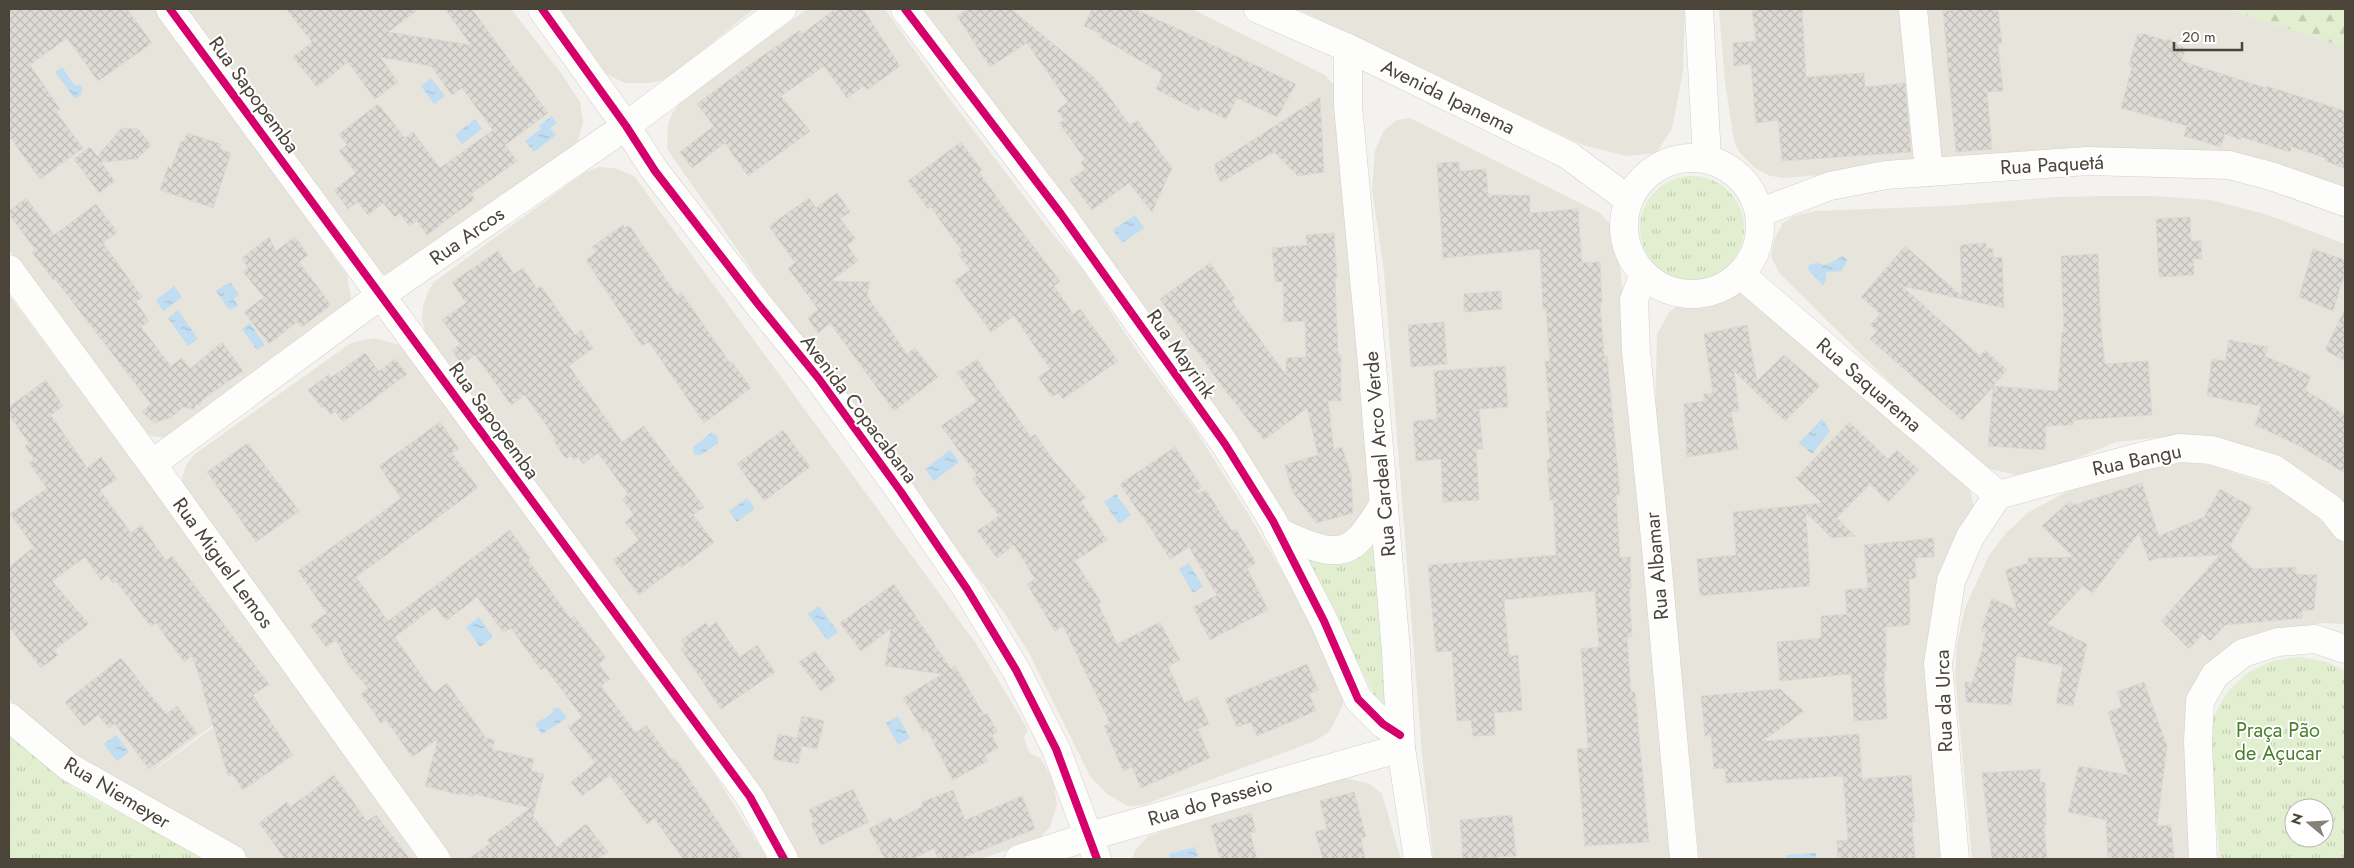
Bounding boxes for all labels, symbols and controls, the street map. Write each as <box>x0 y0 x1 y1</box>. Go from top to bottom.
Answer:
scale bar <box>2174 20 2242 52</box>
text: 20 m <box>2182 26 2216 48</box>
street label: Rua Sapopemba <box>202 30 306 160</box>
street label: Avenida Ipanema <box>1376 52 1520 142</box>
street label: Rua Paquetá <box>1999 148 2105 182</box>
street label: Rua Arcos <box>424 200 510 272</box>
street label: Rua Mayrink <box>1140 303 1223 405</box>
street label: Avenida Copacabana <box>793 329 925 489</box>
street label: Rua Saquarema <box>1810 331 1928 439</box>
street label: Rua Cardeal Arco Verde <box>1357 350 1403 558</box>
street label: Rua Sapopemba <box>442 356 546 486</box>
street label: Rua Bangu <box>2090 436 2184 484</box>
street label: Rua Miguel Lemos <box>166 492 280 634</box>
street label: Rua Albamar <box>1638 511 1676 621</box>
street label: Rua da Urca <box>1928 649 1960 753</box>
park label: Praça Pão de Açucar <box>2235 716 2322 768</box>
street label: Rua Niemeyer <box>58 750 176 836</box>
street label: Rua do Passeio <box>1144 770 1276 834</box>
north arrow <box>2284 798 2334 848</box>
text: N <box>2285 811 2308 827</box>

